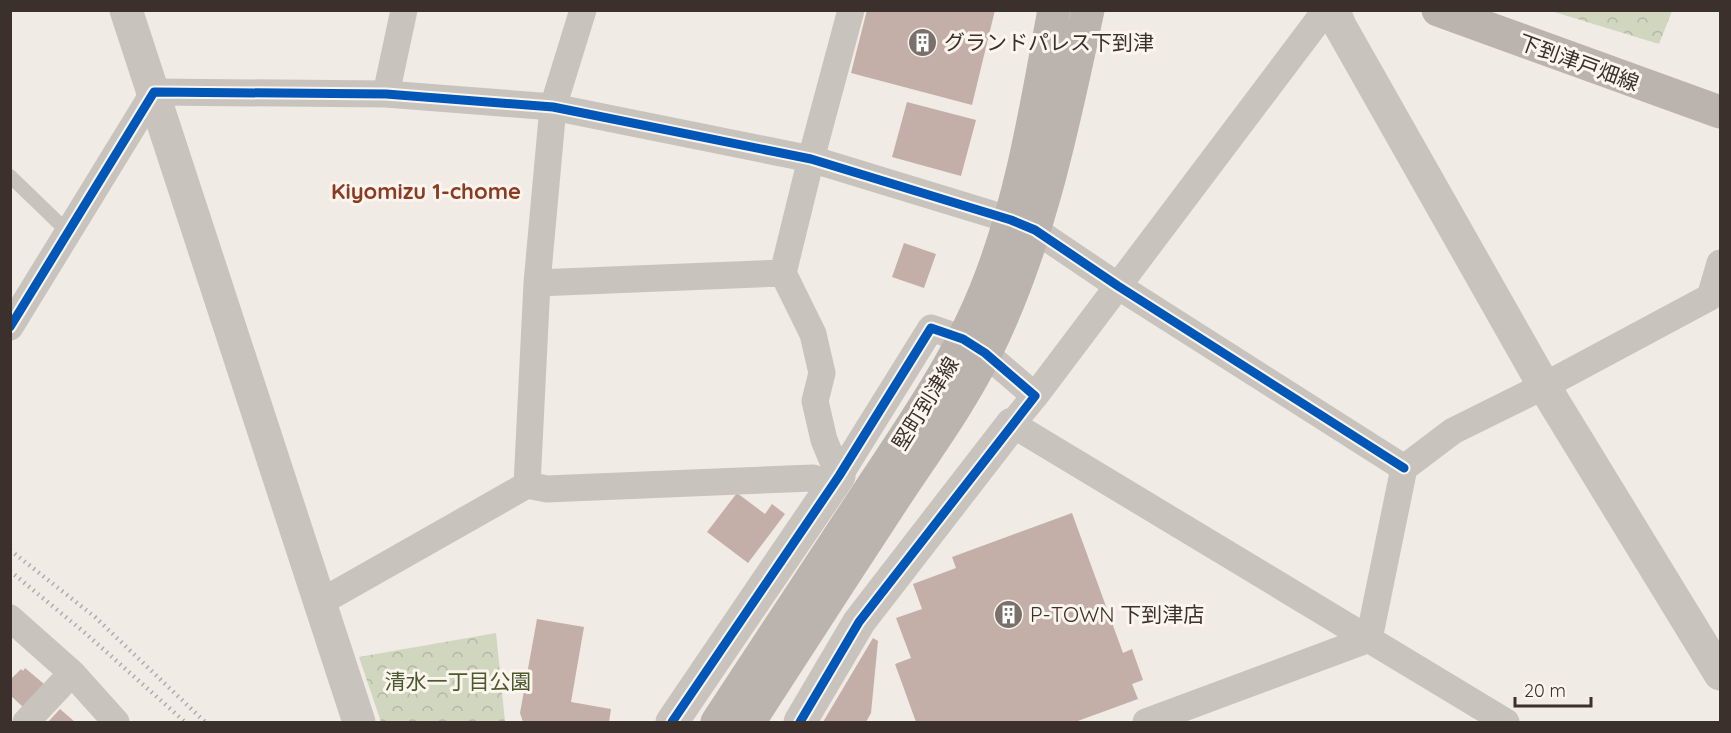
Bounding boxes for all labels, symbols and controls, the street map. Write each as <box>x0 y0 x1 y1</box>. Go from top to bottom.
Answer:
building icon: グランドパレス下到津 <box>907 26 939 58</box>
street label: 下到津戸畑線 <box>1515 28 1643 96</box>
place label: グランドパレス下到津 <box>944 29 1154 55</box>
district label: Kiyomizu 1-chome <box>331 177 521 205</box>
street label: 堅町到津線 <box>886 352 964 454</box>
building icon: P-TOWN 下到津店 <box>993 598 1025 630</box>
place label: P-TOWN 下到津店 <box>1030 601 1204 627</box>
park label: 清水一丁目公園 <box>385 668 532 694</box>
scale bar <box>1515 670 1592 708</box>
text: 20 m <box>1524 679 1566 702</box>

